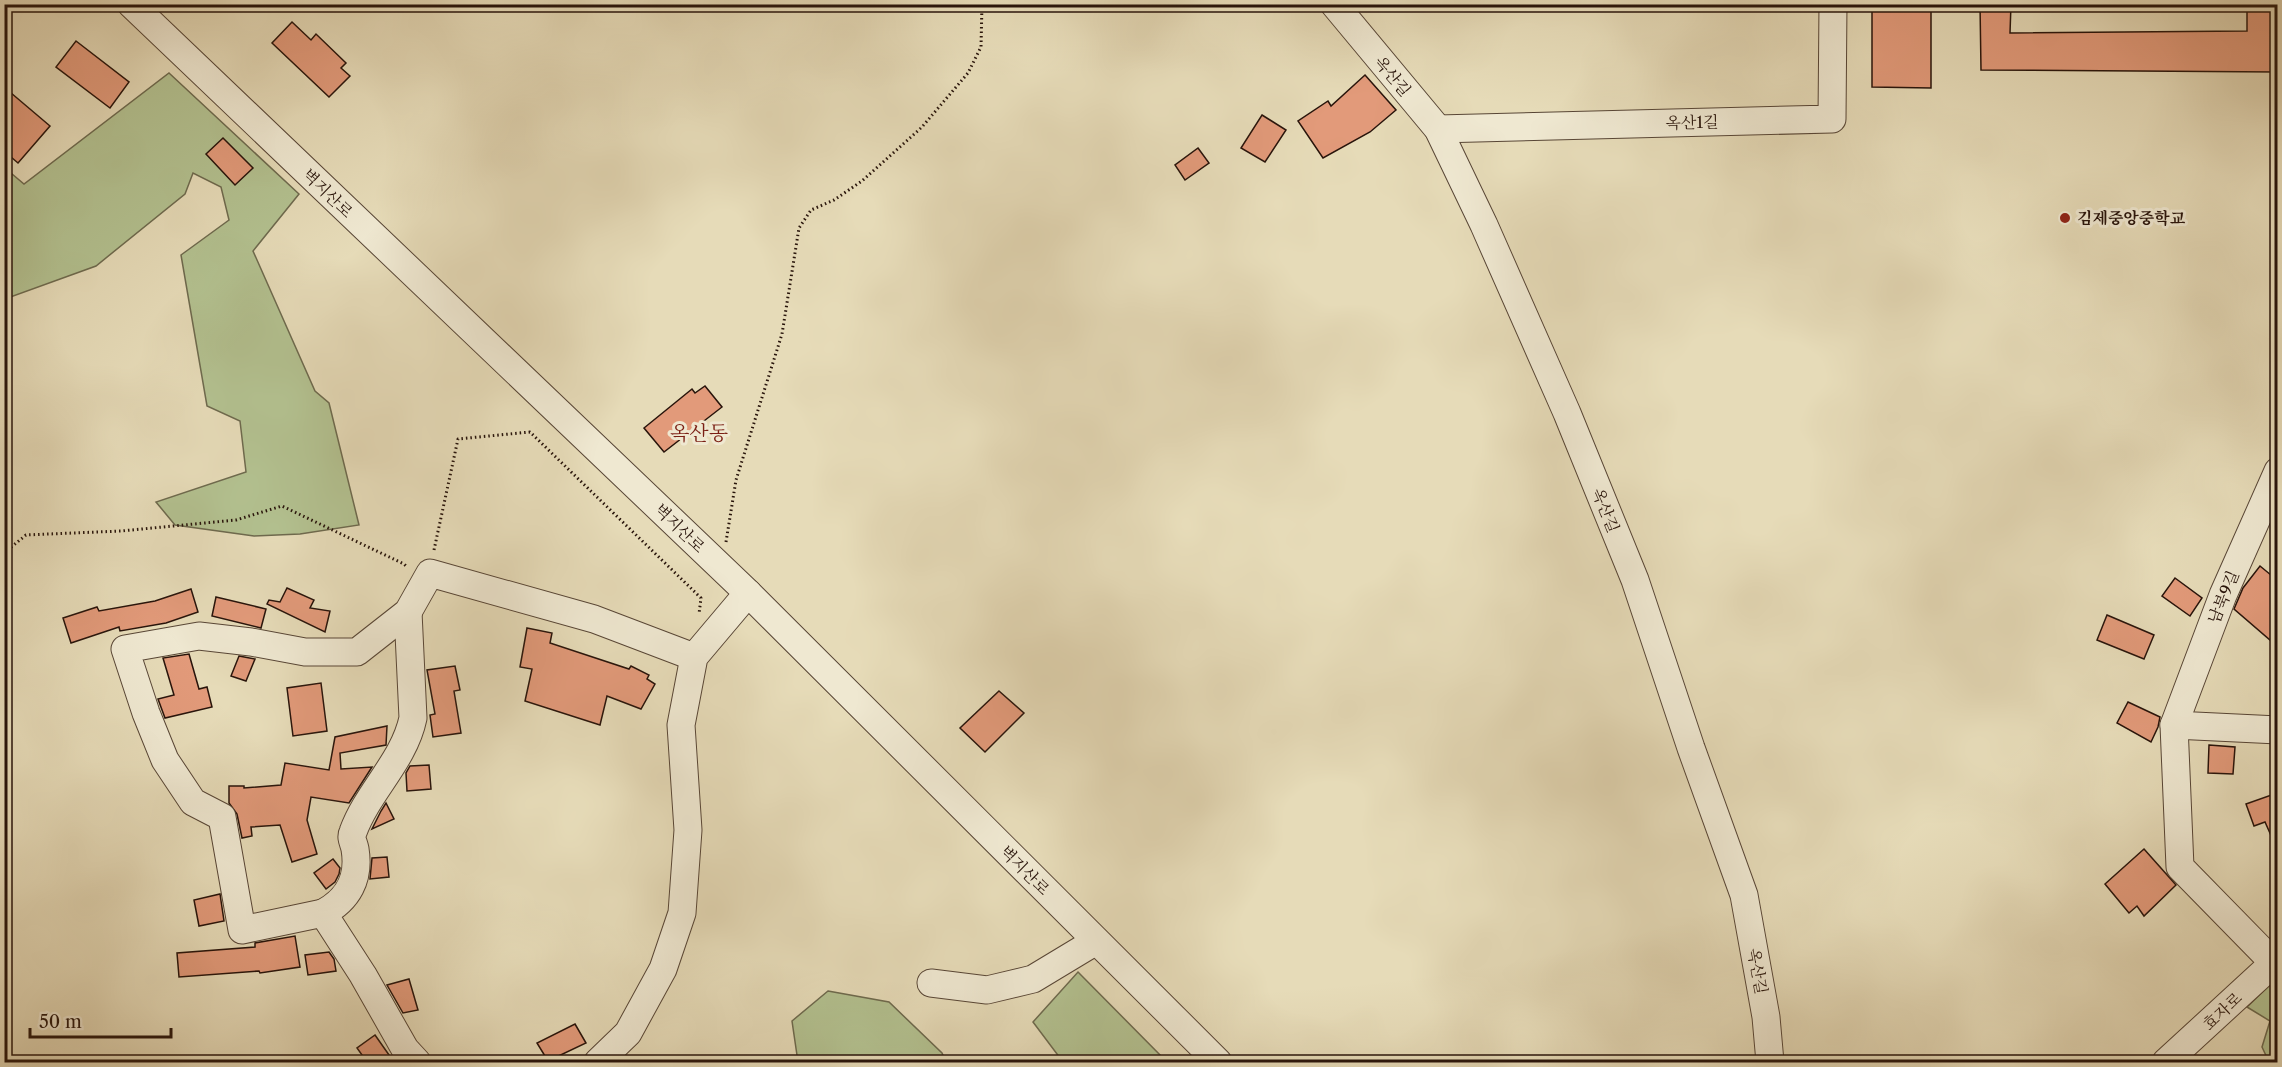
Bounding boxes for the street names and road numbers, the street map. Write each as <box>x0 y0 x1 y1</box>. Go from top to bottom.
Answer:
street label: 옥산길 <box>1370 52 1416 100</box>
street label: 옥산1길 <box>1665 112 1719 132</box>
street label: 벽지산로 <box>299 164 358 222</box>
street label: 옥산길 <box>1588 485 1624 535</box>
street label: 벽지산로 <box>651 499 710 557</box>
street label: 남북9길 <box>2203 567 2243 627</box>
street label: 벽지산로 <box>996 841 1054 899</box>
street label: 옥산길 <box>1744 946 1772 996</box>
street label: 효자로 <box>2198 988 2246 1034</box>

